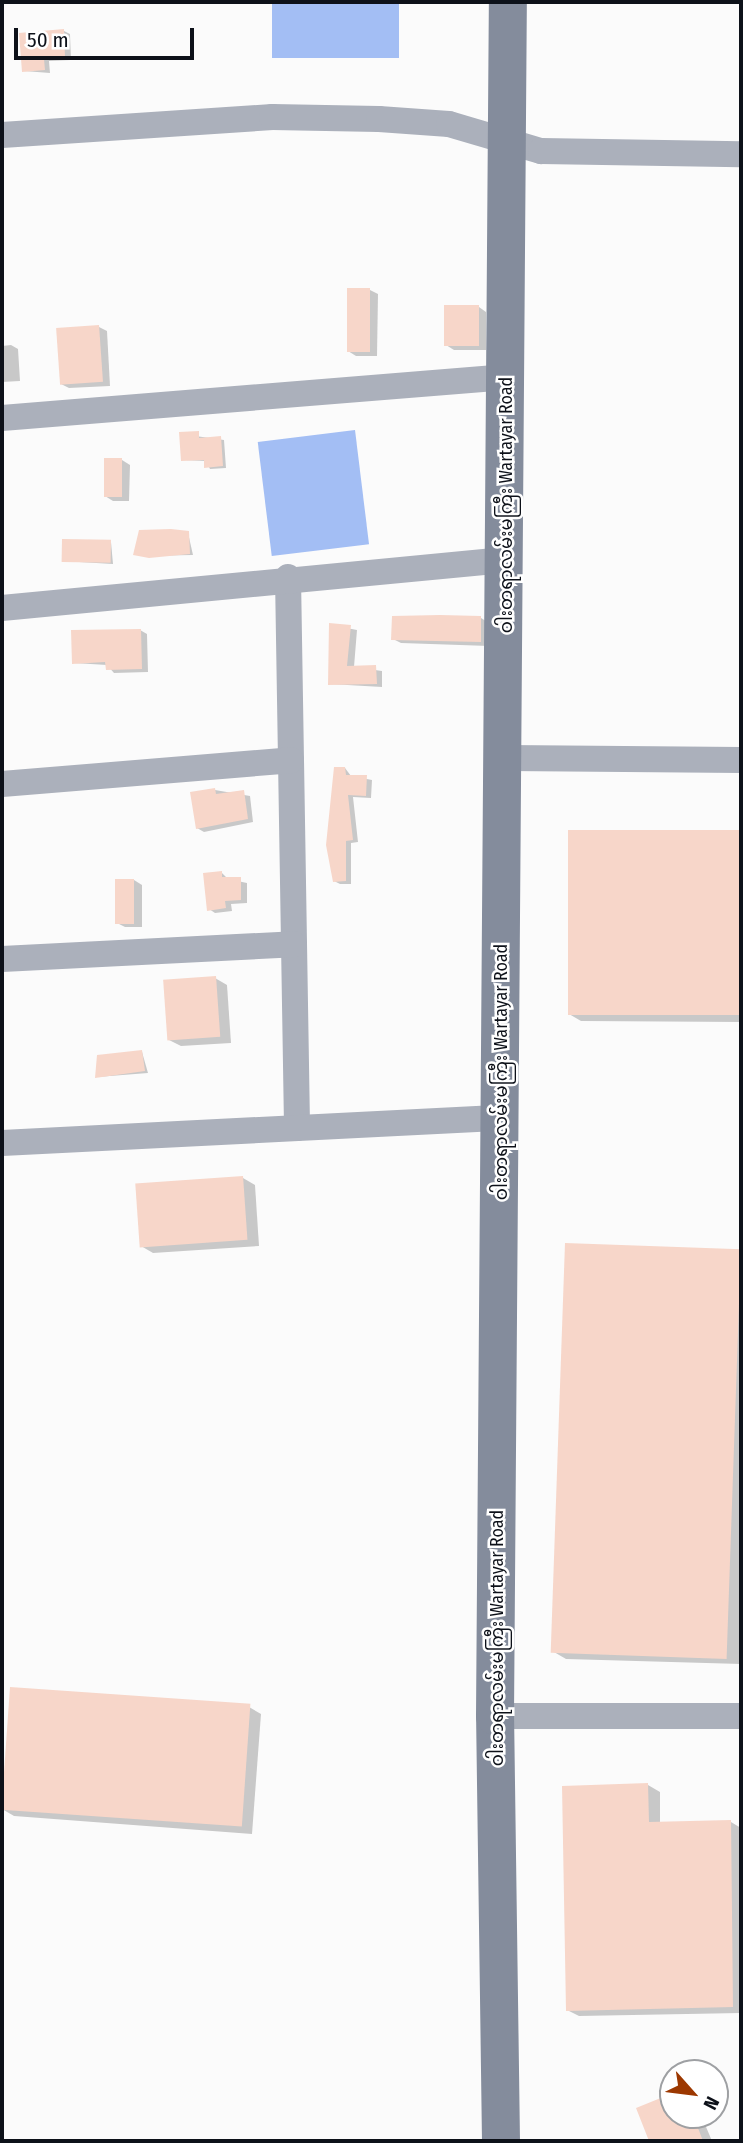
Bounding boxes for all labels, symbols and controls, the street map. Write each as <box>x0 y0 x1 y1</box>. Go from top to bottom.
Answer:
scale bar <box>18 14 198 58</box>
text: 50 m <box>27 27 69 53</box>
street label: ဝါးတရာလမ်းမကြီး Wartayar Road <box>495 377 517 633</box>
street label: ဝါးတရာလမ်းမကြီး Wartayar Road <box>490 944 512 1200</box>
street label: ဝါးတရာလမ်းမကြီး Wartayar Road <box>486 1510 508 1766</box>
north arrow <box>659 2059 729 2129</box>
text: N <box>698 2093 724 2114</box>

